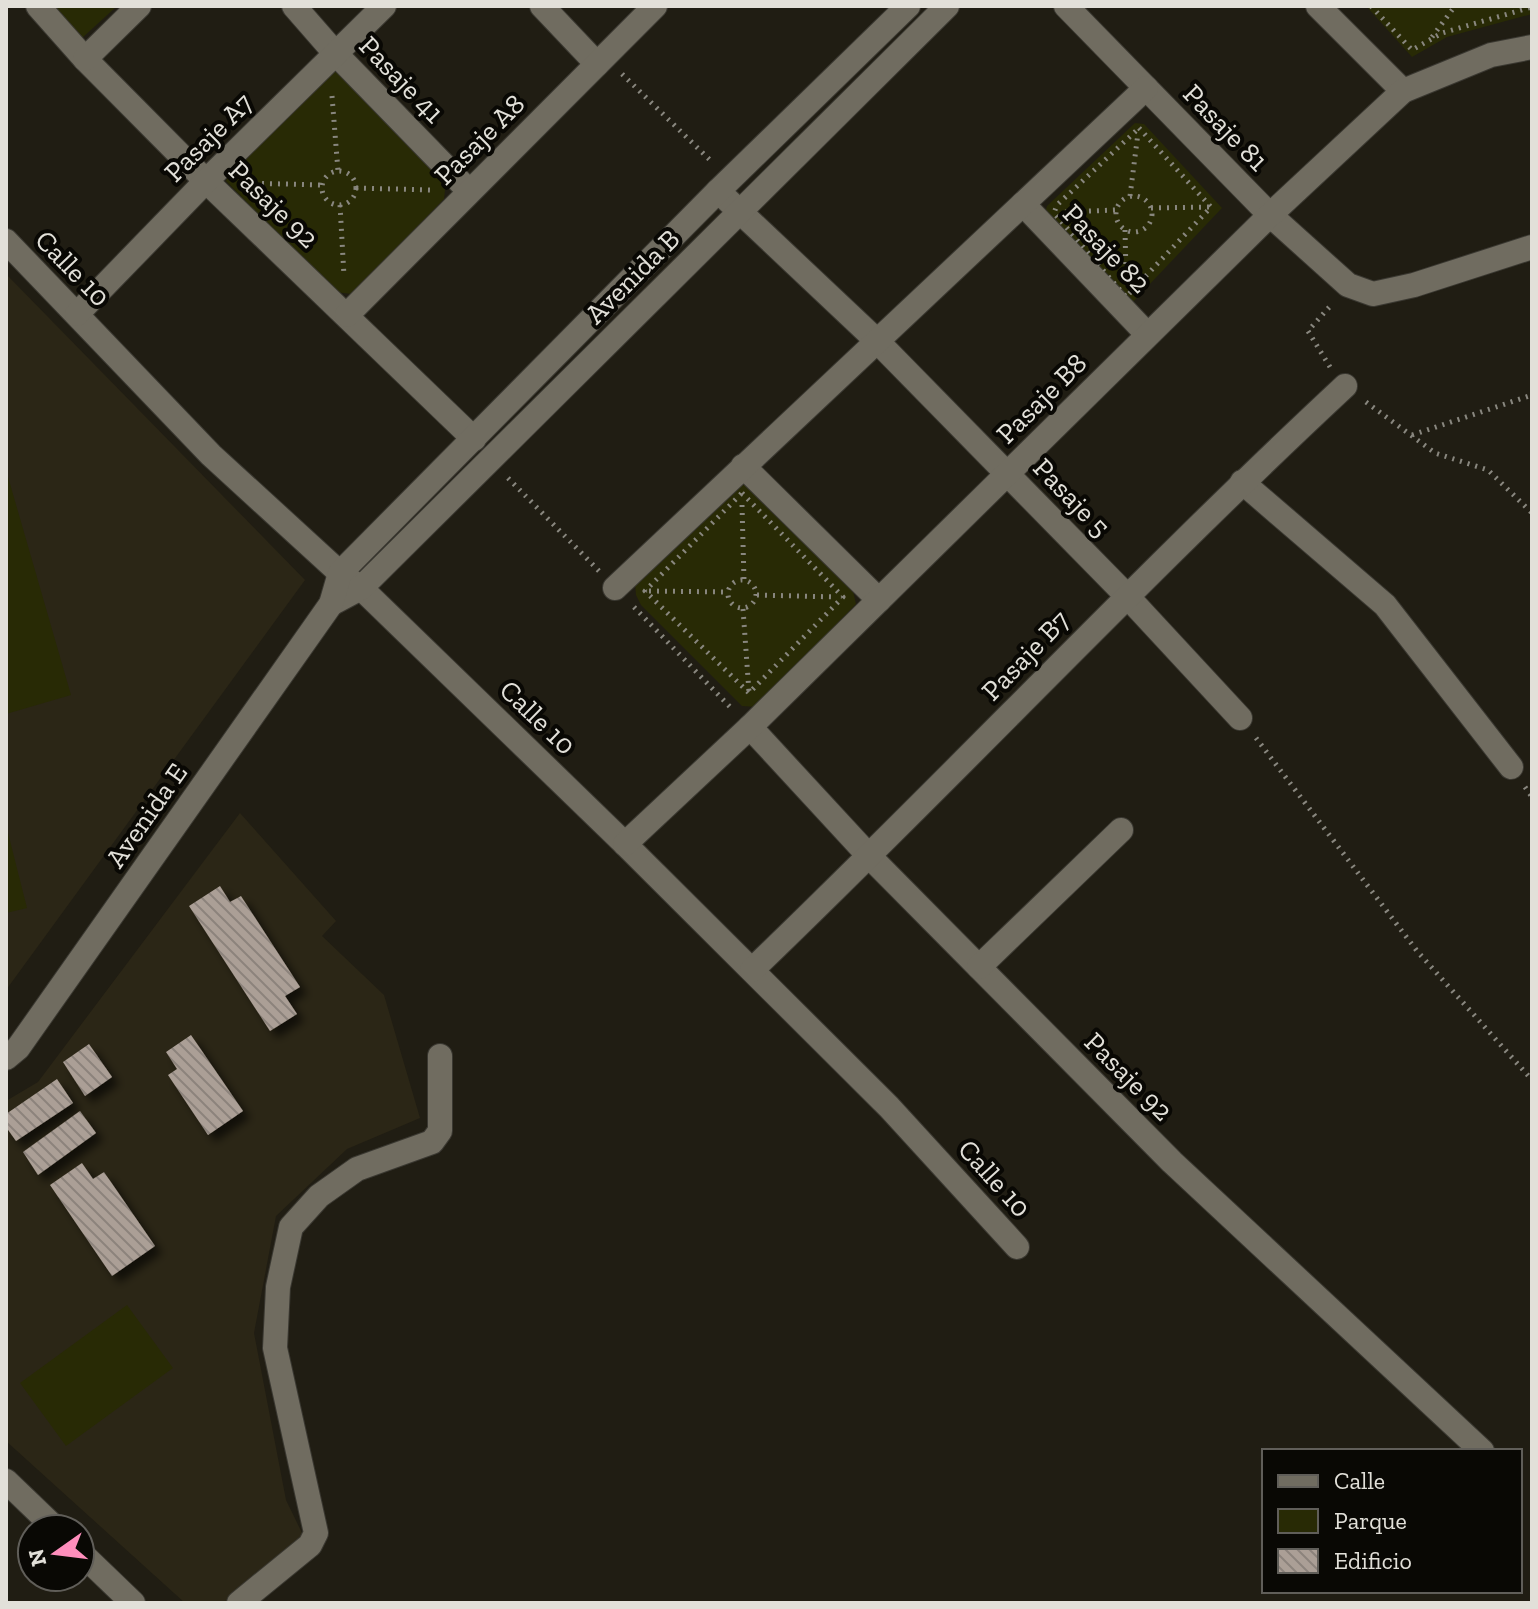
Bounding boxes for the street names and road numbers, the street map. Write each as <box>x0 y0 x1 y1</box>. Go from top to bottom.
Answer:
street label: Pasaje 41 <box>352 29 451 130</box>
street label: Pasaje 81 <box>1176 77 1275 178</box>
street label: Pasaje A7 <box>157 86 259 188</box>
street label: Pasaje A8 <box>427 87 531 191</box>
street label: Pasaje 92 <box>222 154 325 255</box>
street label: Pasaje 82 <box>1056 197 1157 300</box>
street label: Avenida B <box>578 222 686 330</box>
street label: Calle 10 <box>28 223 117 313</box>
street label: Pasaje B8 <box>989 346 1093 450</box>
street label: Pasaje 5 <box>1026 451 1117 543</box>
street label: Pasaje B7 <box>975 604 1076 707</box>
street label: Calle 10 <box>493 673 583 762</box>
street label: Avenida E <box>99 757 194 874</box>
street label: Pasaje 92 <box>1078 1025 1180 1127</box>
street label: Calle 10 <box>951 1133 1038 1224</box>

